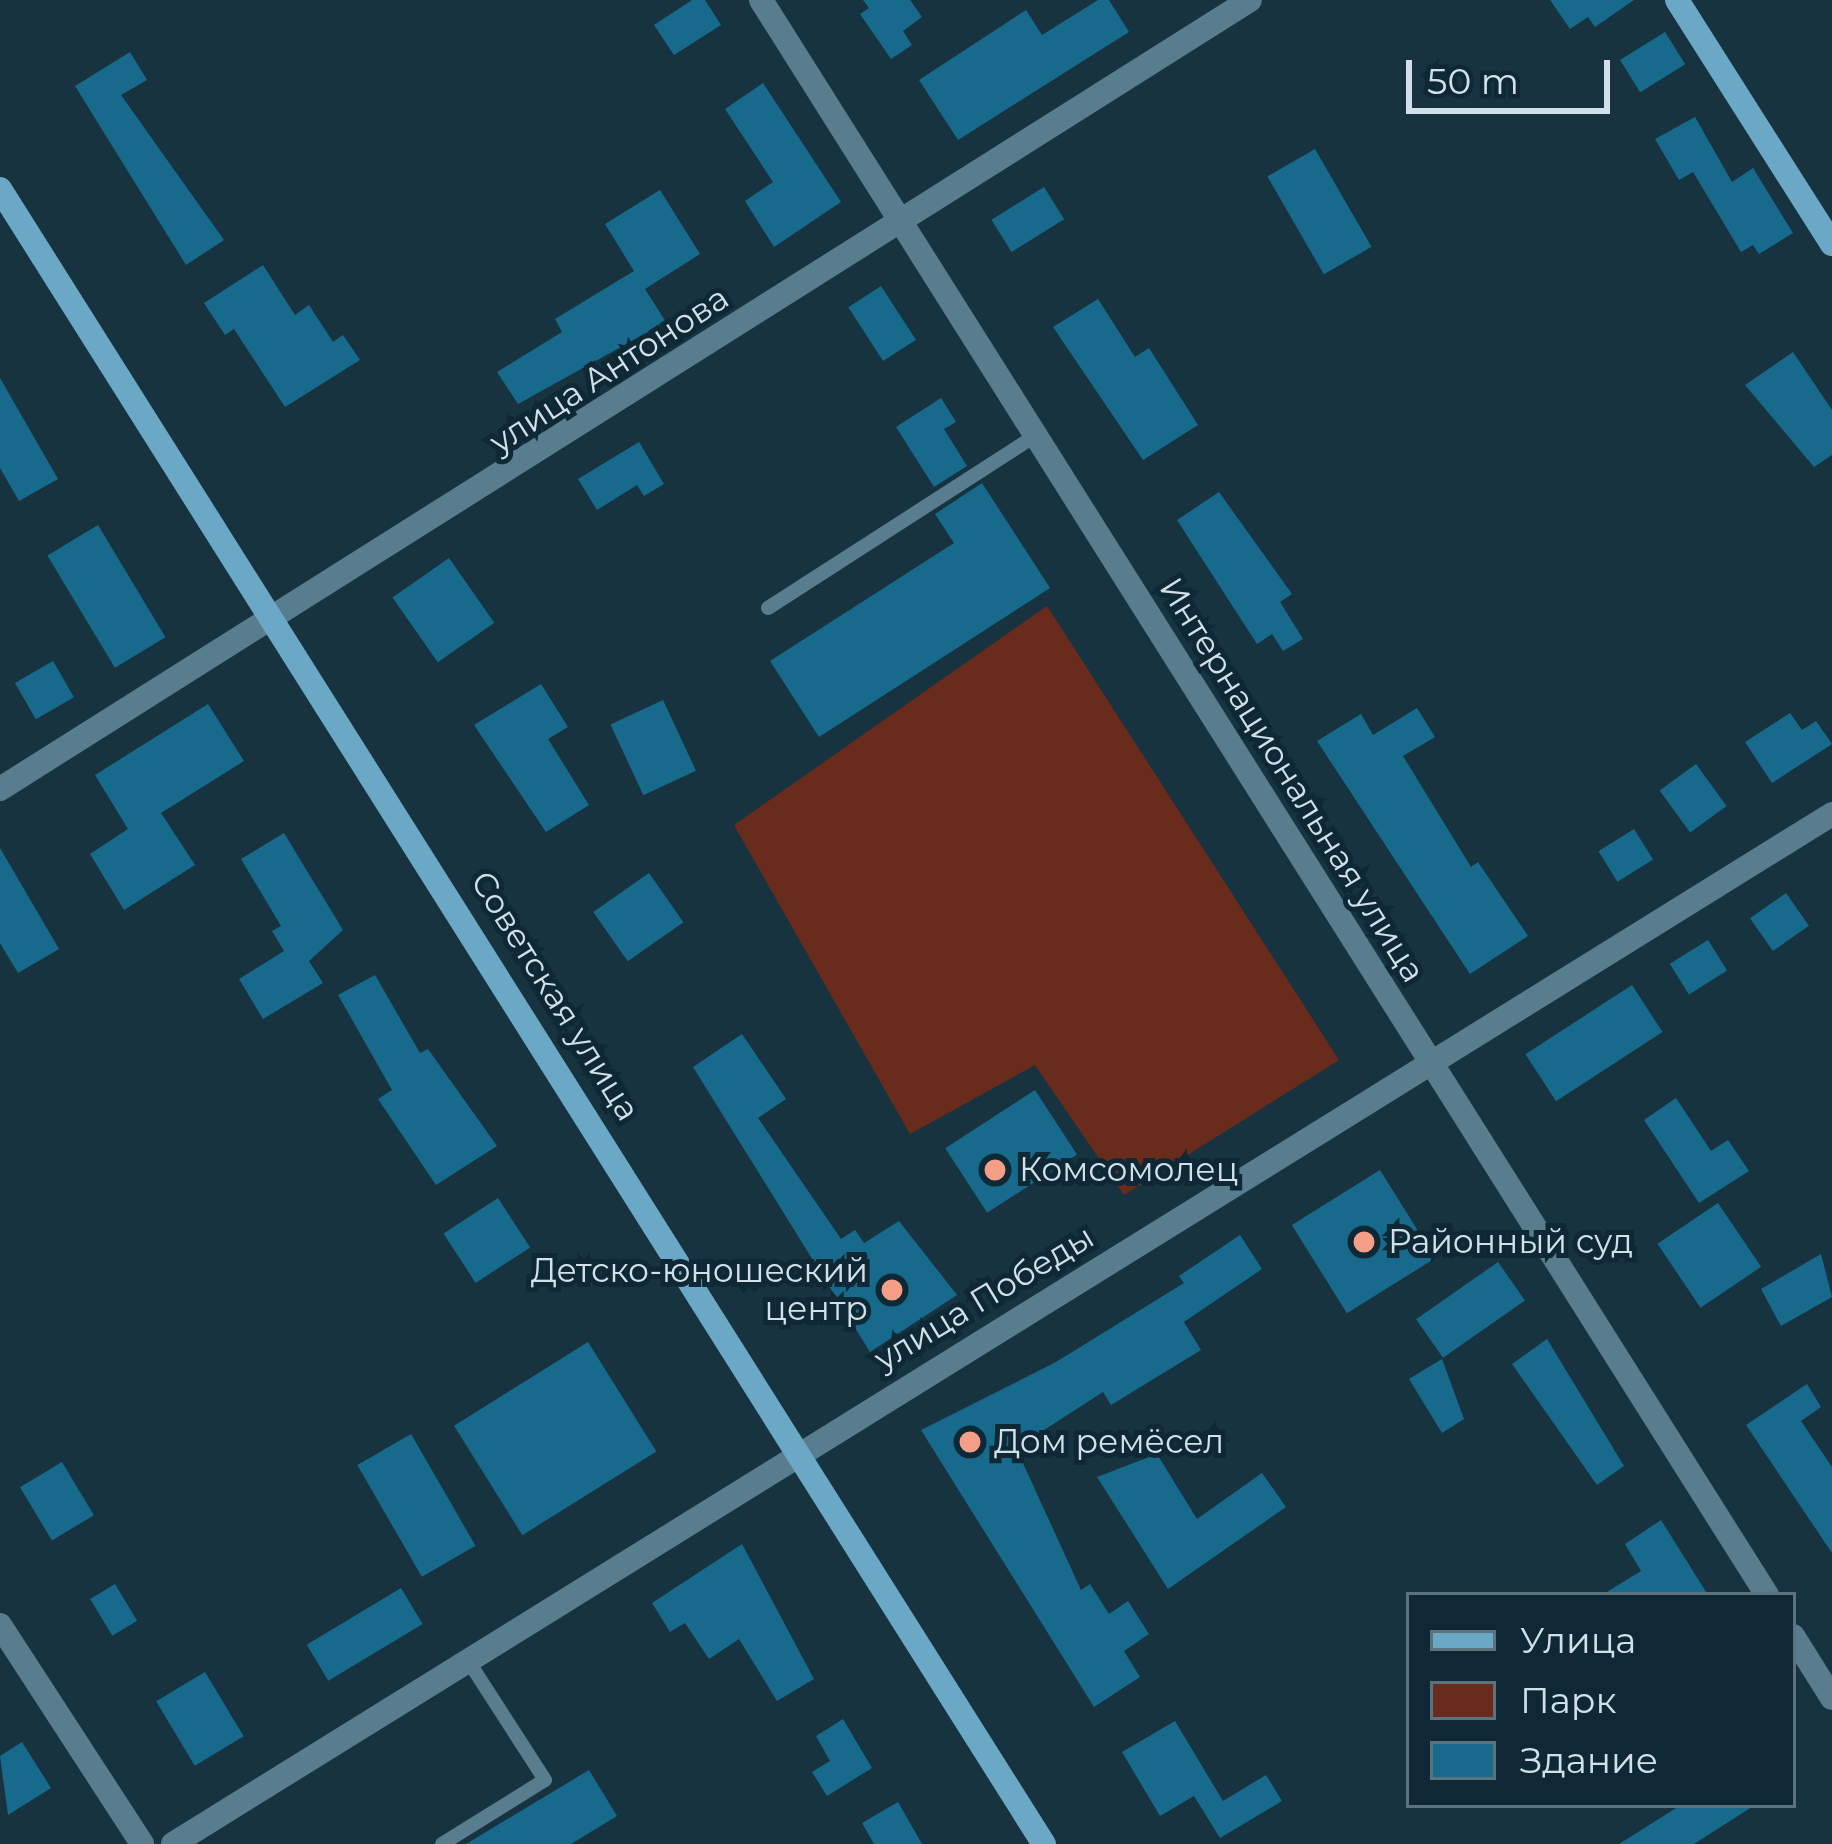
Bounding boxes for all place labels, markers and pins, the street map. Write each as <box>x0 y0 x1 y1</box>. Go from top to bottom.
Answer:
place label: Комсомолец <box>1019 1150 1238 1190</box>
marker: Комсомолец <box>982 1157 1008 1183</box>
place label: Районный суд <box>1388 1222 1633 1262</box>
marker: Районный суд <box>1351 1229 1377 1255</box>
place label: Детско-юношеский центр <box>531 1251 868 1329</box>
marker: Детско-юношеский центр <box>879 1277 905 1303</box>
place label: Дом ремёсел <box>994 1422 1224 1462</box>
marker: Дом ремёсел <box>957 1429 983 1455</box>

